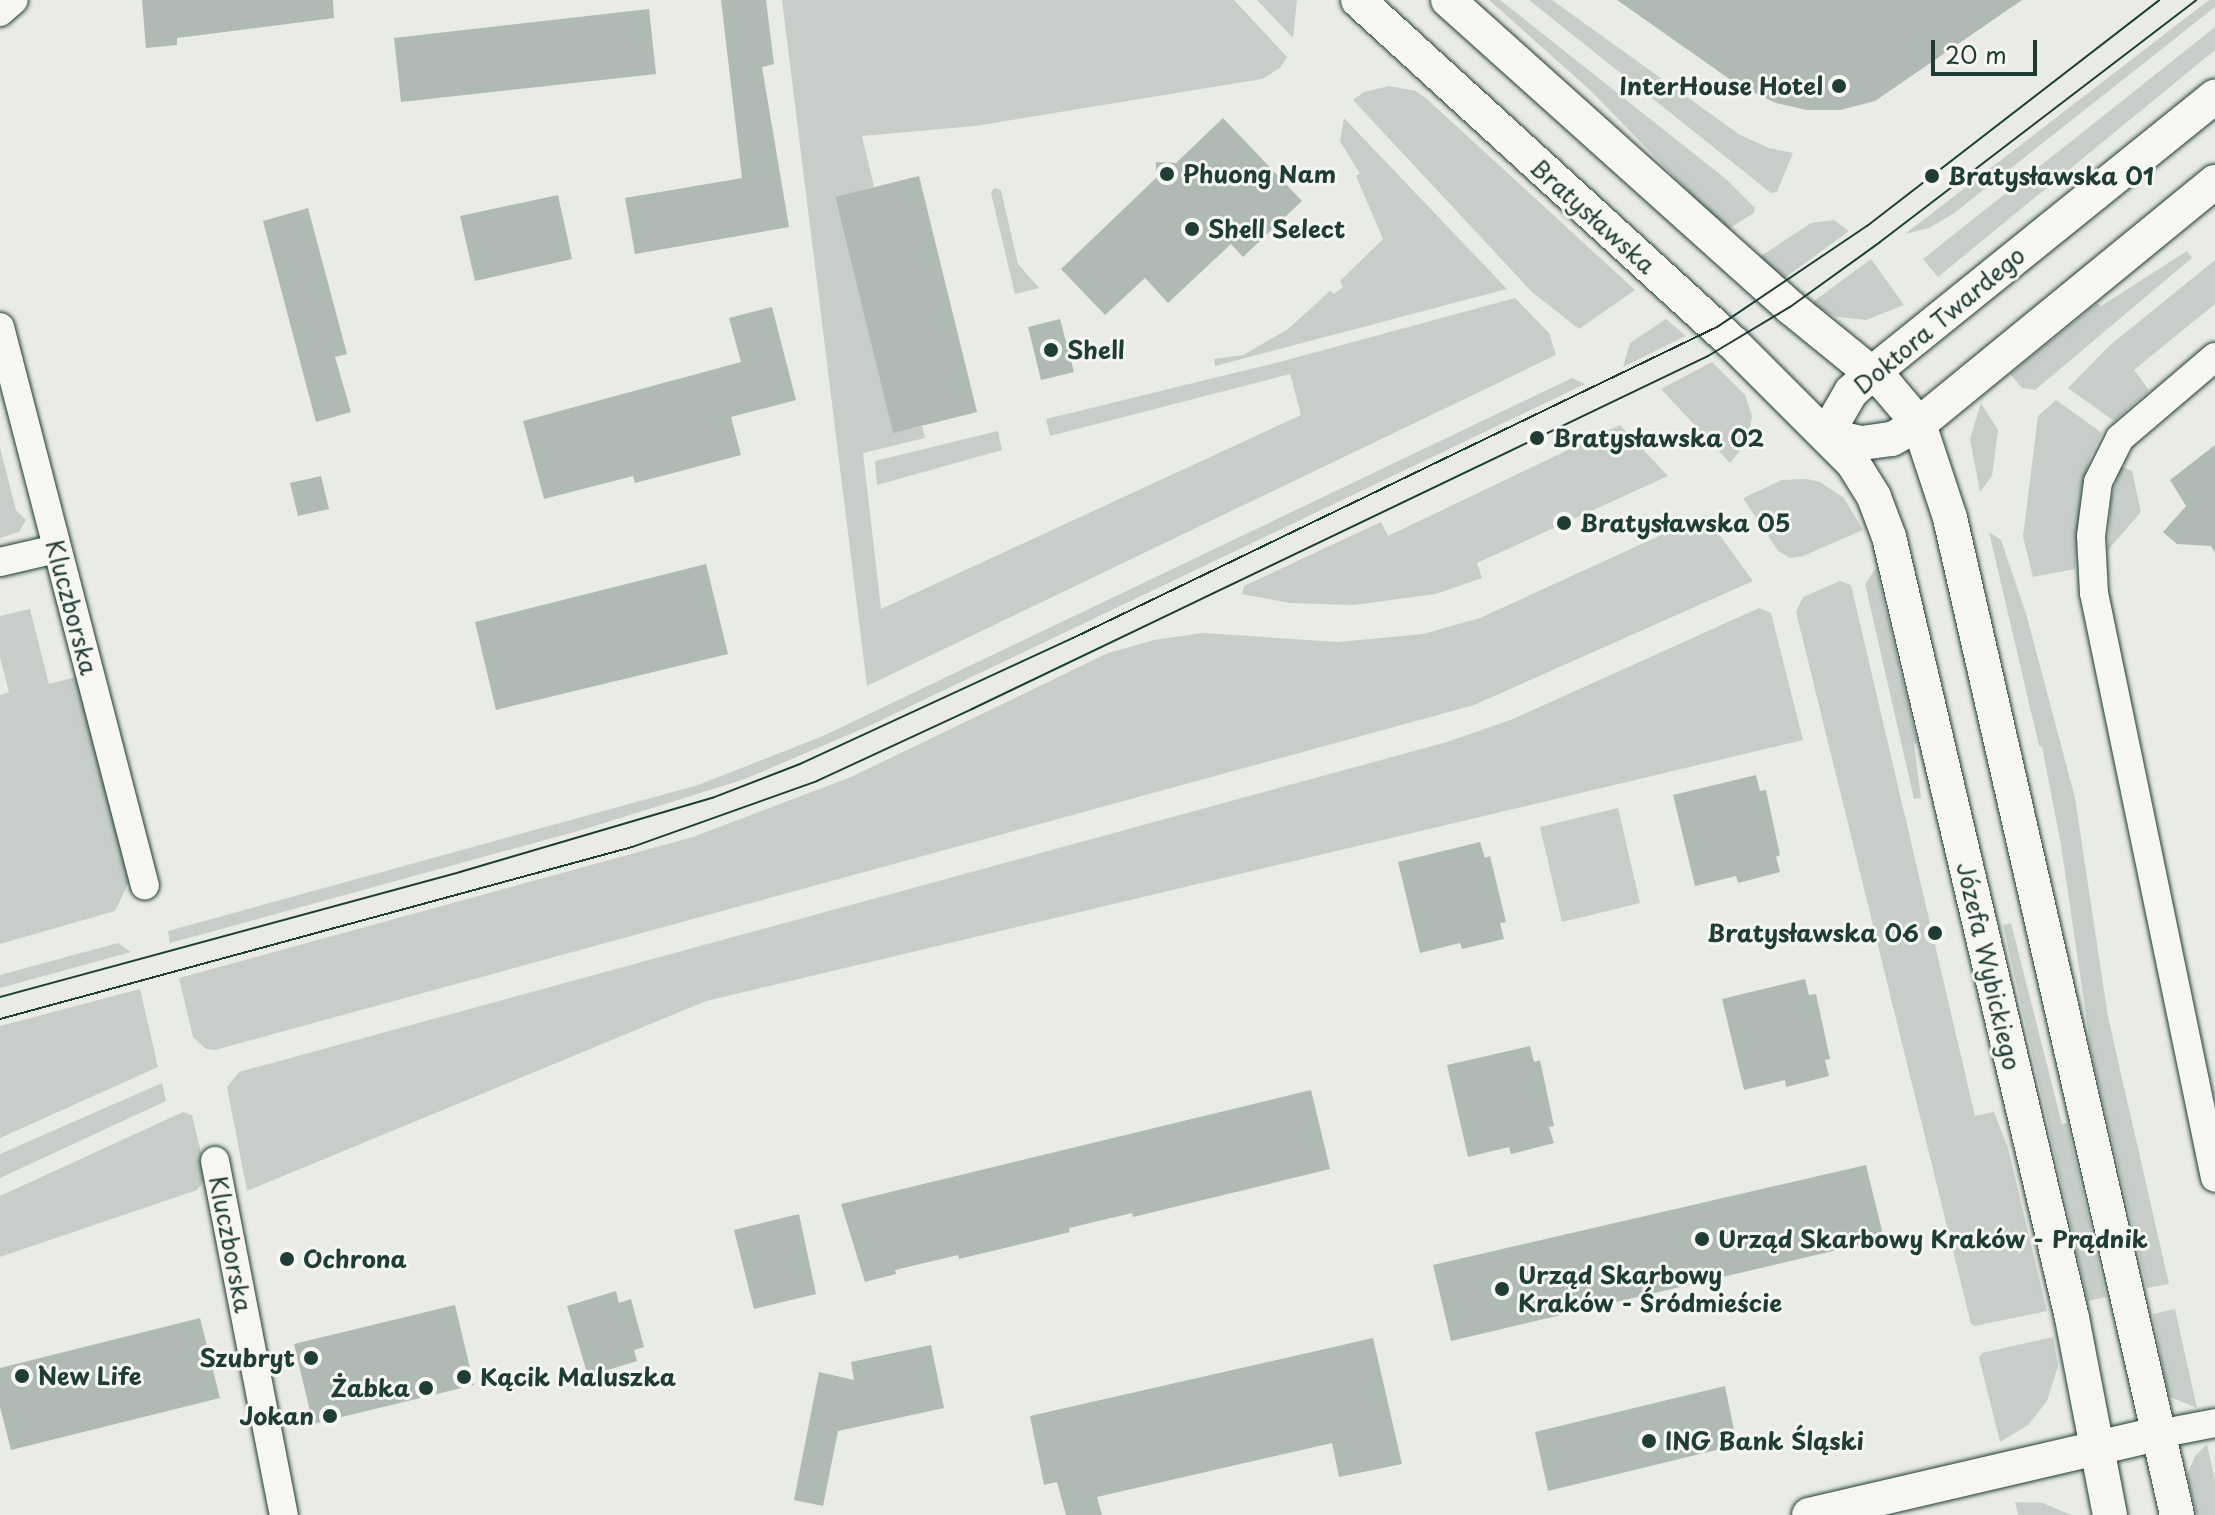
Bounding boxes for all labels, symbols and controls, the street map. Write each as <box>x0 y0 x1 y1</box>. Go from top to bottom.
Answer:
scale bar <box>1935 24 2041 74</box>
text: 20 m <box>1945 36 2007 72</box>
place label: InterHouse Hotel <box>1617 72 1823 100</box>
marker: InterHouse Hotel <box>1830 77 1848 95</box>
street label: Bratysławska <box>1525 152 1661 280</box>
place label: Phuong Nam <box>1183 160 1337 188</box>
place label: Bratysławska 01 <box>1948 162 2154 190</box>
marker: Phuong Nam <box>1158 165 1176 183</box>
marker: Bratysławska 01 <box>1923 167 1941 185</box>
place label: Shell Select <box>1208 215 1347 243</box>
marker: Shell Select <box>1183 220 1201 238</box>
street label: Doktora Twardego <box>1849 241 2029 399</box>
place label: Shell <box>1067 336 1125 364</box>
marker: Shell <box>1042 341 1060 359</box>
place label: Bratysławska 02 <box>1553 424 1764 452</box>
marker: Bratysławska 02 <box>1528 429 1546 447</box>
place label: Bratysławska 05 <box>1580 509 1790 537</box>
marker: Bratysławska 05 <box>1555 514 1573 532</box>
street label: Kluczborska <box>40 536 104 678</box>
street label: Józefa Wybickiego <box>1951 859 2027 1073</box>
place label: Bratysławska 06 <box>1708 919 1919 947</box>
marker: Bratysławska 06 <box>1926 924 1944 942</box>
street label: Kluczborska <box>204 1173 258 1315</box>
place label: Urząd Skarbowy Kraków - Prądnik <box>1718 1225 2149 1253</box>
marker: Urząd Skarbowy Kraków - Prądnik <box>1693 1230 1711 1248</box>
place label: Ochrona <box>303 1245 407 1273</box>
marker: Ochrona <box>278 1250 296 1268</box>
place label: Urząd Skarbowy Kraków - Śródmieście <box>1518 1261 1784 1317</box>
marker: Urząd Skarbowy Kraków - Śródmieście <box>1493 1280 1511 1298</box>
place label: Szubryt <box>199 1344 295 1372</box>
marker: Szubryt <box>302 1349 320 1367</box>
place label: New Life <box>38 1362 143 1390</box>
place label: Kącik Maluszka <box>480 1363 677 1391</box>
marker: New Life <box>13 1367 31 1385</box>
marker: Kącik Maluszka <box>455 1368 473 1386</box>
place label: Żabka <box>331 1374 410 1402</box>
marker: Żabka <box>417 1379 435 1397</box>
place label: Jokan <box>239 1402 314 1430</box>
marker: Jokan <box>321 1407 339 1425</box>
place label: ING Bank Śląski <box>1665 1427 1865 1455</box>
marker: ING Bank Śląski <box>1640 1432 1658 1450</box>

